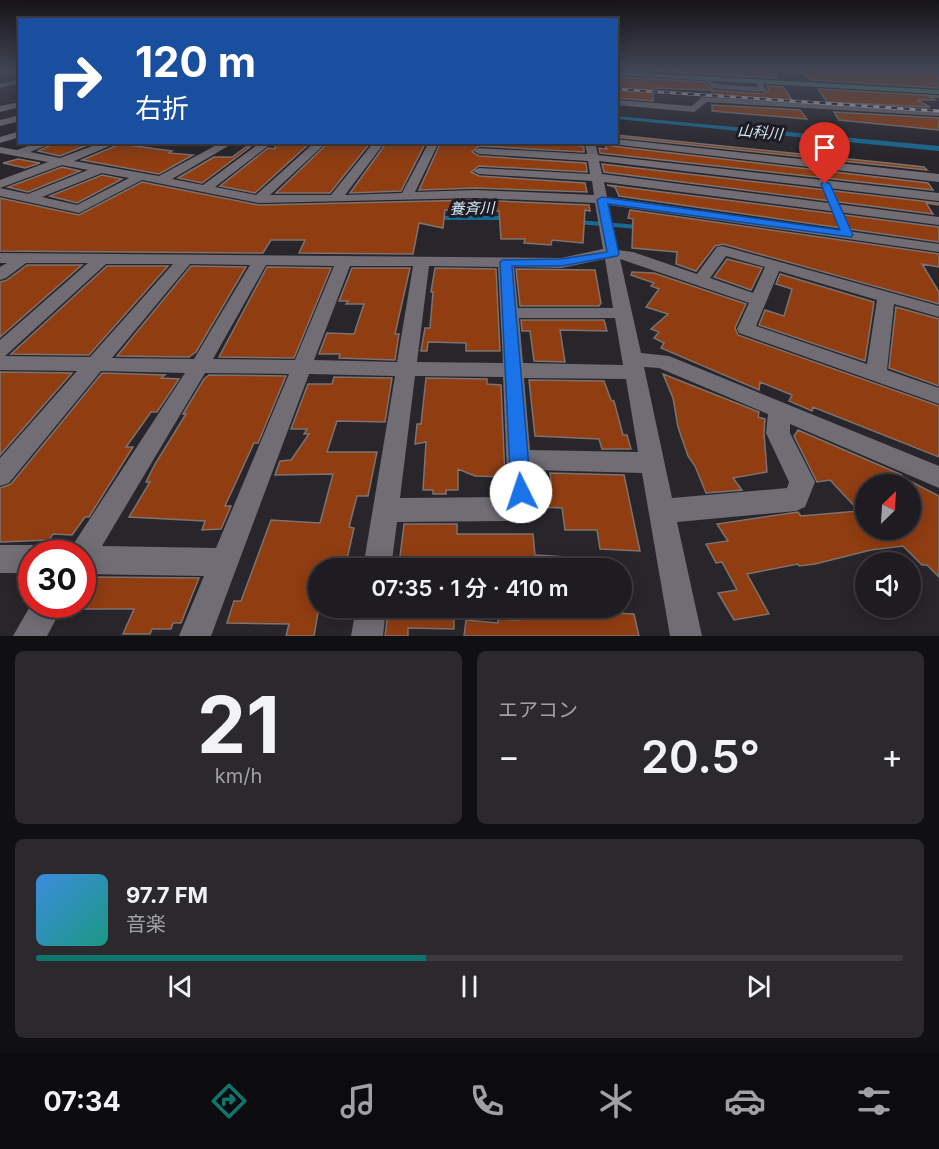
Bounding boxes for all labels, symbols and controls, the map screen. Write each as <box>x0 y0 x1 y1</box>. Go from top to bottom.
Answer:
text: 120 m <box>135 36 256 87</box>
icon: right <box>36 42 114 120</box>
text: 右折 <box>135 92 189 125</box>
water label: 山科川 <box>737 121 785 144</box>
pin <box>799 122 850 184</box>
icon: arrive <box>808 131 841 164</box>
water label: 養斉川 <box>449 198 497 218</box>
position arrow <box>489 460 553 524</box>
north arrow <box>855 474 921 540</box>
map controls <box>855 474 921 618</box>
speed limit sign: 30 <box>18 540 96 618</box>
button: sound <box>855 552 921 618</box>
text: 07:35 · 1 分 · 410 m <box>371 575 569 601</box>
text: 21 <box>197 677 280 772</box>
text: エアコン <box>498 698 578 722</box>
text: 20.5° <box>641 729 760 784</box>
text: − <box>498 736 520 776</box>
text: + <box>881 736 903 776</box>
text: km/h <box>215 764 262 788</box>
text: 97.7 FM <box>126 882 208 908</box>
text: 音楽 <box>126 912 166 936</box>
icon: previous <box>164 970 197 1003</box>
icon: pause <box>453 970 486 1003</box>
icon: next <box>742 970 775 1003</box>
icon: directions <box>208 1080 250 1122</box>
icon: music <box>337 1080 379 1122</box>
icon: phone <box>466 1080 508 1122</box>
icon: climate <box>595 1080 637 1122</box>
icon: car <box>724 1080 766 1122</box>
icon: filters <box>853 1080 895 1122</box>
text: 07:34 <box>44 1085 121 1118</box>

